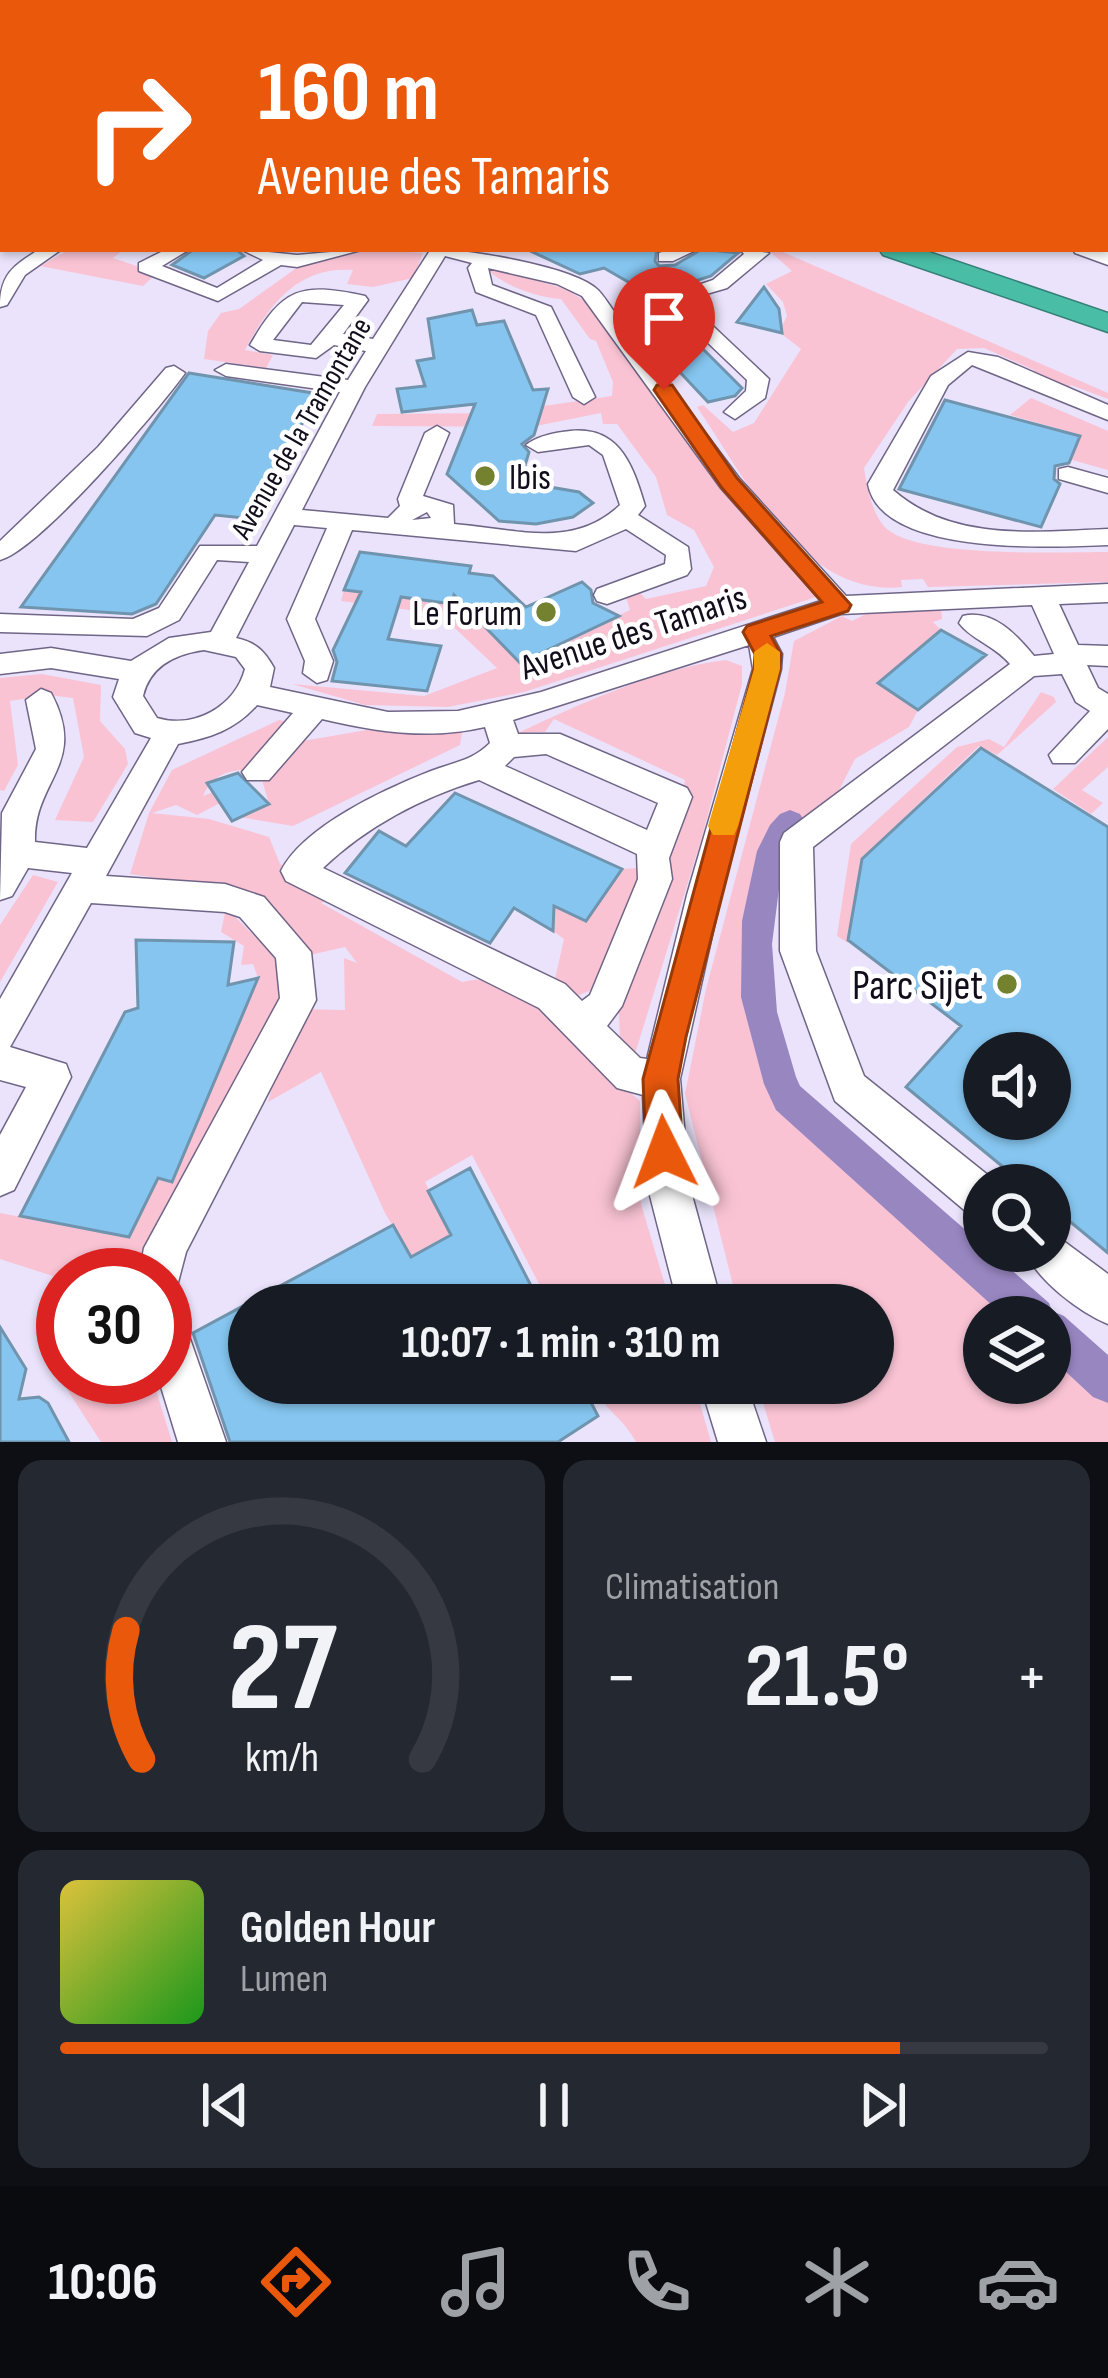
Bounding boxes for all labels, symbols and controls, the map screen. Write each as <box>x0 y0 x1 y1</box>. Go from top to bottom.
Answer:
text: 160 m <box>258 43 439 144</box>
icon: right <box>60 48 216 204</box>
text: Avenue des Tamaris <box>258 145 610 210</box>
pin <box>613 267 715 390</box>
icon: arrive <box>631 285 697 351</box>
street label: Avenue de la Tramontane <box>223 312 380 546</box>
place label: Ibis <box>509 457 551 500</box>
marker: Ibis <box>472 463 498 489</box>
street label: Avenue des Tamaris <box>514 577 752 690</box>
place label: Le Forum <box>412 593 522 636</box>
marker: Le Forum <box>533 599 559 625</box>
place label: Parc Sijet <box>852 961 983 1012</box>
marker: Parc Sijet <box>994 971 1020 997</box>
map controls <box>963 1032 1071 1404</box>
button: sound <box>963 1032 1071 1140</box>
position arrow <box>601 1089 727 1215</box>
button: search <box>963 1164 1071 1272</box>
speed limit sign: 30 <box>36 1248 192 1404</box>
button: layers <box>963 1296 1071 1404</box>
text: 10:07 · 1 min · 310 m <box>402 1316 720 1371</box>
text: Climatisation <box>605 1564 779 1611</box>
text: 27 <box>227 1596 337 1745</box>
text: 21.5° <box>744 1624 909 1732</box>
text: − <box>605 1639 637 1718</box>
text: + <box>1016 1639 1048 1718</box>
text: km/h <box>244 1732 319 1784</box>
text: Golden Hour <box>240 1901 435 1956</box>
text: Lumen <box>240 1956 328 2003</box>
icon: previous <box>192 2072 258 2138</box>
icon: pause <box>521 2072 587 2138</box>
icon: next <box>850 2072 916 2138</box>
icon: directions <box>254 2240 338 2324</box>
icon: music <box>434 2240 518 2324</box>
icon: phone <box>615 2240 699 2324</box>
icon: climate <box>795 2240 879 2324</box>
icon: car <box>976 2240 1060 2324</box>
text: 10:06 <box>48 2250 158 2315</box>

